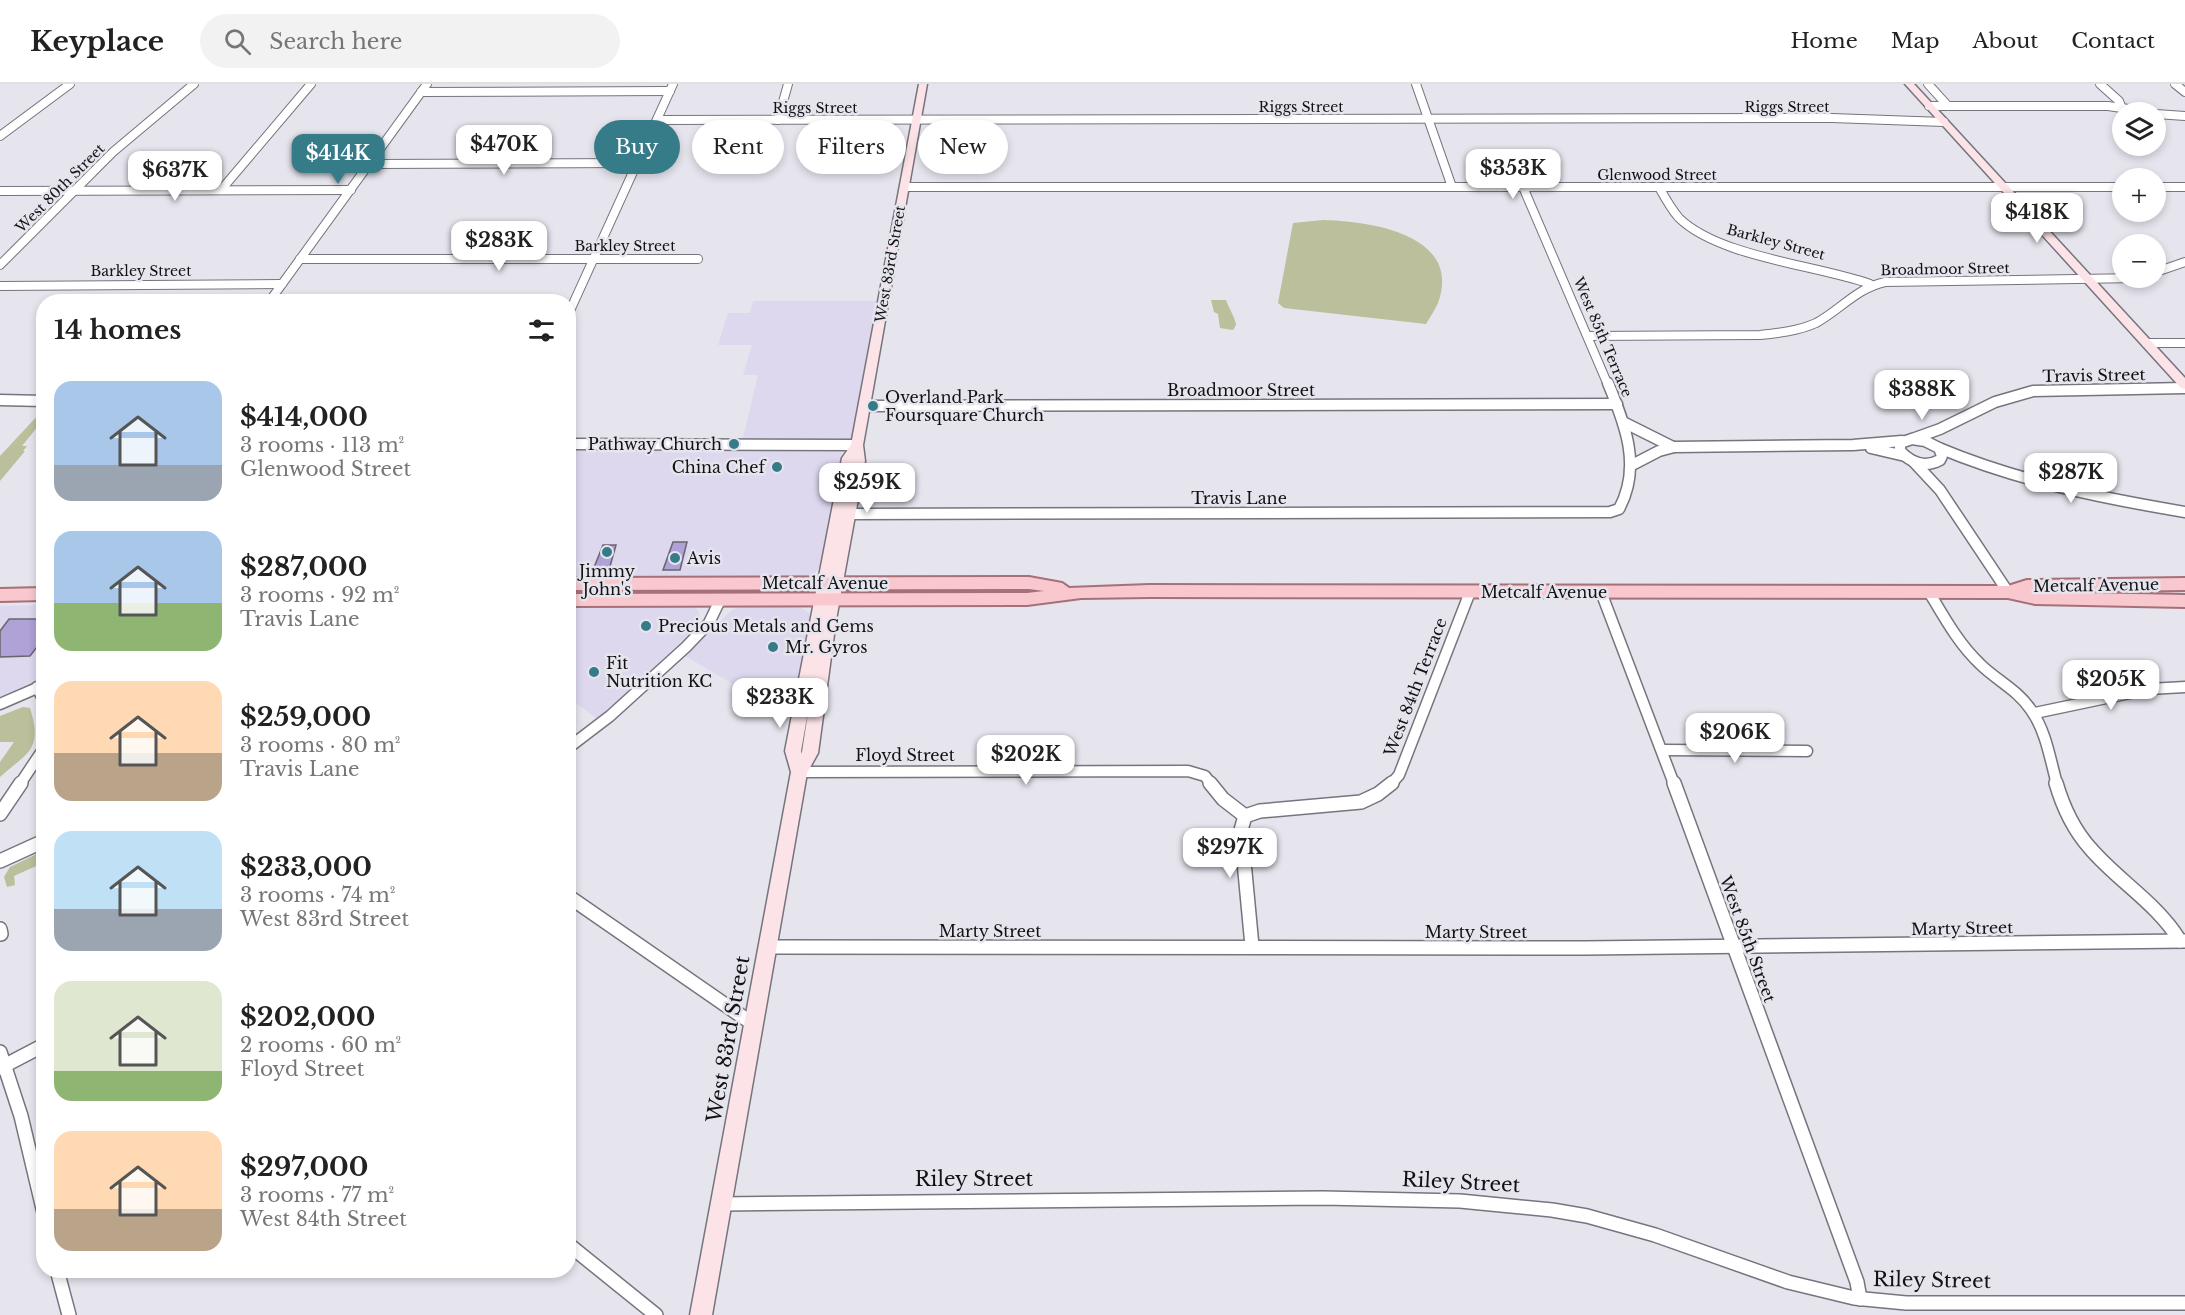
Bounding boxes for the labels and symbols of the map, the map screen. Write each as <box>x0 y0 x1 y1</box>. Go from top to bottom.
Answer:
street label: Riggs Street <box>1258 98 1344 116</box>
street label: Riggs Street <box>1744 98 1830 116</box>
street label: Riggs Street <box>772 99 858 117</box>
pin: $470K <box>462 125 546 176</box>
pin: $414K <box>296 134 380 185</box>
street label: West 80th Street <box>11 139 109 237</box>
pin: $353K <box>1471 149 1555 200</box>
pin: $637K <box>133 151 217 202</box>
street label: Glenwood Street <box>1597 166 1718 184</box>
pin: $418K <box>1995 193 2079 244</box>
street label: West 83rd Street <box>871 203 909 325</box>
street label: Barkley Street <box>1725 220 1828 264</box>
pin: $283K <box>457 221 541 272</box>
street label: Barkley Street <box>575 237 676 255</box>
street label: Broadmoor Street <box>1880 259 2011 279</box>
street label: Barkley Street <box>91 262 192 280</box>
street label: West 85th Terrace <box>1569 273 1636 400</box>
street label: Travis Street <box>2042 364 2146 386</box>
pin: $388K <box>1880 370 1964 421</box>
street label: Broadmoor Street <box>1167 380 1315 400</box>
place label: Overland Park Foursquare Church <box>885 387 1044 425</box>
marker: Overland Park Foursquare Church <box>866 399 880 413</box>
place label: Pathway Church <box>588 434 722 454</box>
marker: Pathway Church <box>727 437 741 451</box>
pin: $287K <box>2029 453 2113 504</box>
place label: China Chef <box>672 457 767 477</box>
marker: China Chef <box>770 460 784 474</box>
pin: $259K <box>825 463 909 514</box>
street label: Travis Lane <box>1191 488 1287 508</box>
marker: Jimmy John's <box>600 545 614 559</box>
place label: Avis <box>686 548 721 568</box>
marker: Avis <box>668 551 682 565</box>
place label: Jimmy John's <box>577 561 636 599</box>
street label: Metcalf Avenue <box>762 573 888 593</box>
street label: Metcalf Avenue <box>2033 574 2159 596</box>
street label: Metcalf Avenue <box>1481 582 1607 602</box>
street label: West 84th Terrace <box>1379 615 1451 760</box>
place label: Precious Metals and Gems <box>658 616 874 636</box>
marker: Precious Metals and Gems <box>639 619 653 633</box>
place label: Mr. Gyros <box>785 637 867 657</box>
marker: Mr. Gyros <box>766 640 780 654</box>
place label: Fit Nutrition KC <box>606 653 712 691</box>
pin: $205K <box>2069 660 2153 711</box>
marker: Fit Nutrition KC <box>587 665 601 679</box>
pin: $233K <box>738 678 822 729</box>
pin: $206K <box>1693 713 1777 764</box>
pin: $202K <box>984 735 1068 786</box>
street label: Floyd Street <box>855 745 955 765</box>
pin: $297K <box>1188 828 1272 879</box>
street label: West 85th Street <box>1715 872 1780 1005</box>
street label: Marty Street <box>1911 917 2013 939</box>
street label: Marty Street <box>939 921 1041 941</box>
street label: Marty Street <box>1425 922 1527 942</box>
street label: West 83rd Street <box>701 953 755 1125</box>
street label: Riley Street <box>915 1167 1034 1191</box>
street label: Riley Street <box>1401 1167 1521 1197</box>
street label: Riley Street <box>1873 1267 1992 1293</box>

